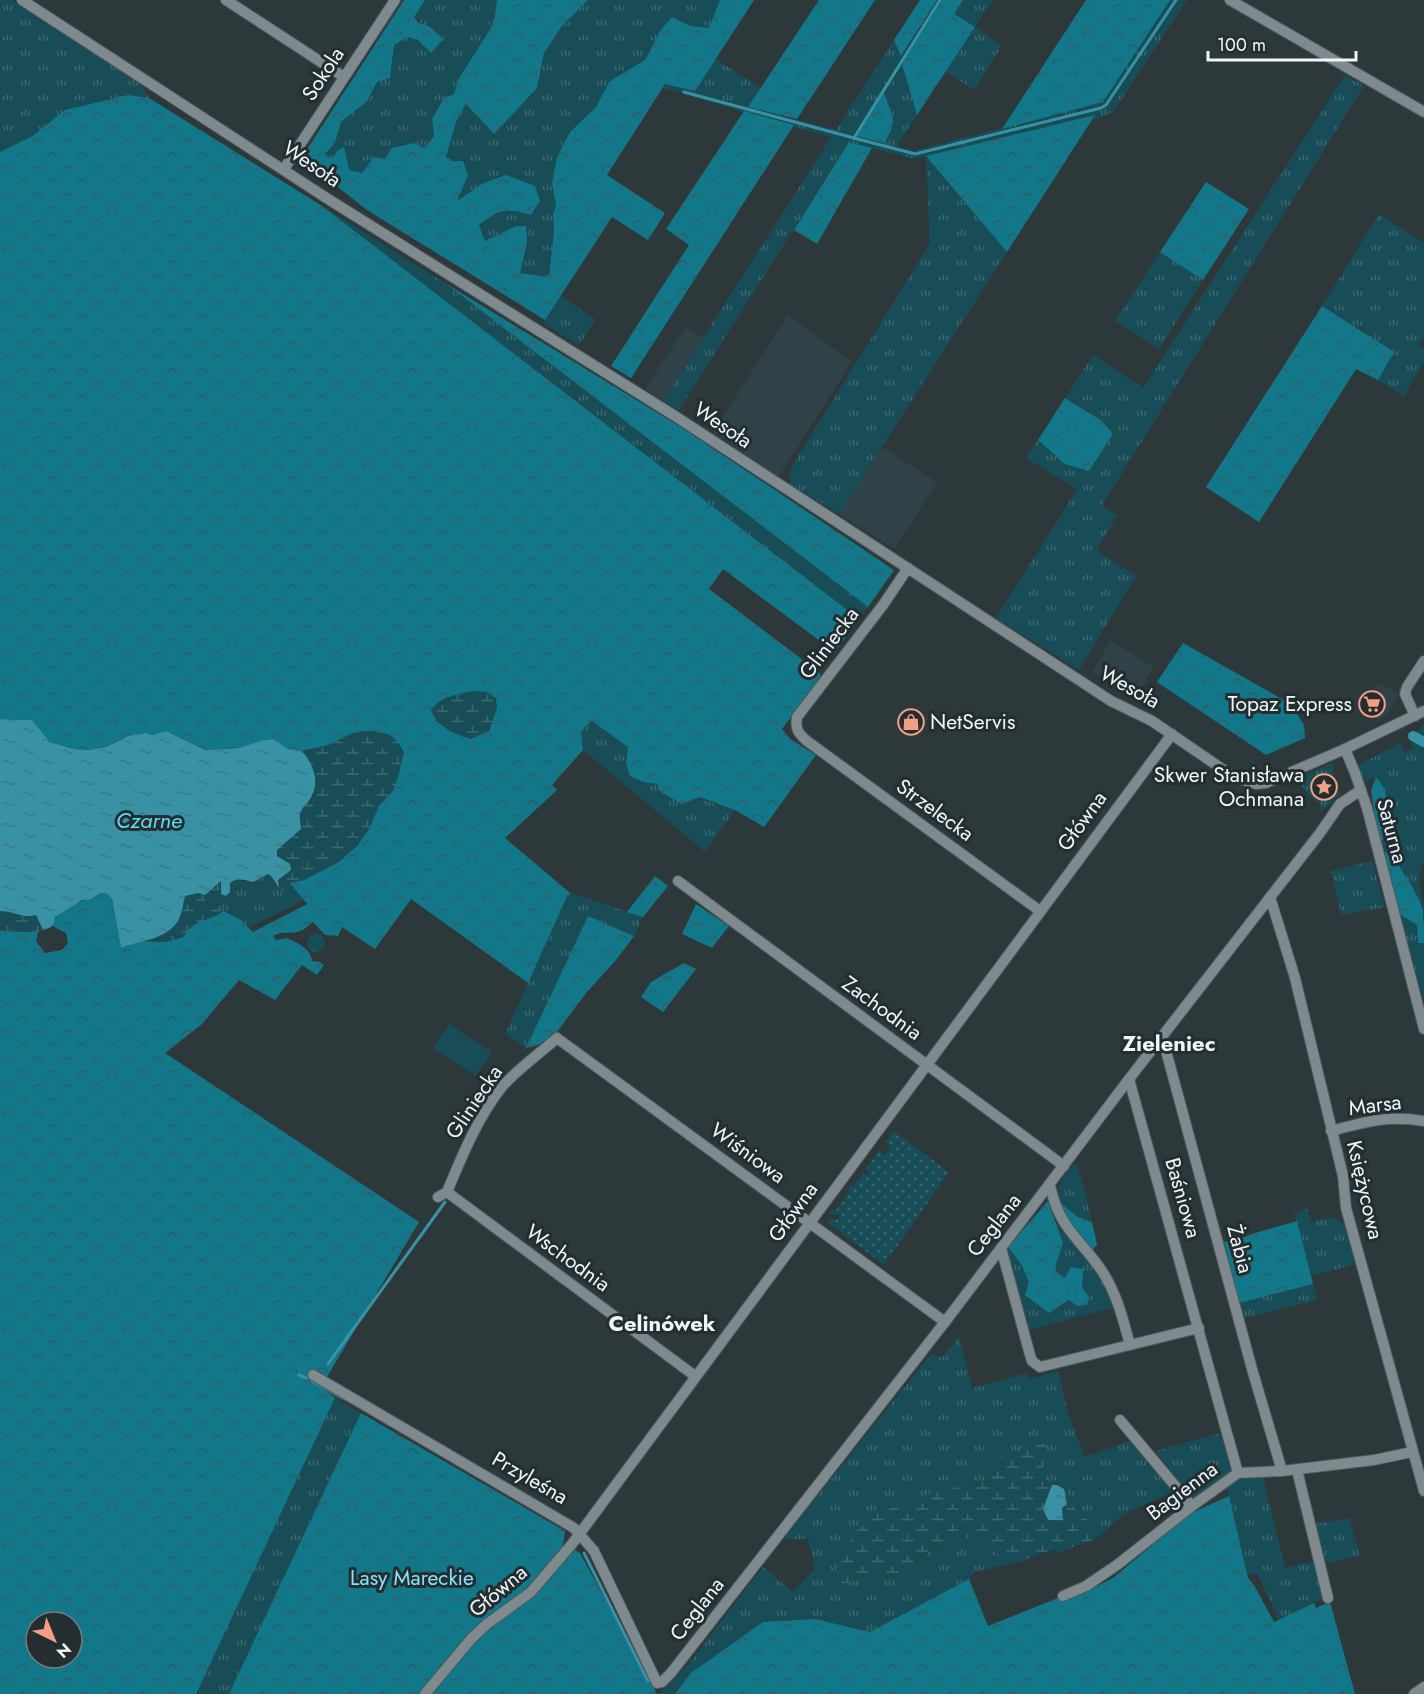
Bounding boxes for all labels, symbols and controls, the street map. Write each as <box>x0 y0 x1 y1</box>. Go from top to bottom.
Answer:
scale bar <box>1208 24 1356 62</box>
text: 100 m <box>1217 32 1266 58</box>
street label: Sokola <box>295 41 351 107</box>
street label: Wesoła <box>277 133 347 195</box>
street label: Wesoła <box>688 394 758 456</box>
street label: Gliniecka <box>792 601 866 685</box>
street label: Wesoła <box>1094 658 1166 716</box>
place label: Topaz Express <box>1228 689 1352 719</box>
supermarket icon: Topaz Express <box>1357 689 1387 719</box>
shop icon: NetServis <box>896 707 926 737</box>
place label: NetServis <box>930 707 1015 737</box>
place label: Skwer Stanisława Ochmana <box>1154 760 1304 814</box>
street label: Strzelecka <box>890 772 980 848</box>
place icon: Skwer Stanisława Ochmana <box>1309 772 1339 802</box>
street label: Główna <box>1050 785 1114 857</box>
street label: Saturna <box>1369 795 1415 867</box>
water label: Czarne <box>116 804 182 836</box>
street label: Zachodnia <box>836 969 928 1047</box>
district label: Zieleniec <box>1122 1027 1216 1059</box>
street label: Gliniecka <box>438 1059 510 1145</box>
street label: Marsa <box>1347 1087 1403 1123</box>
street label: Wiśniowa <box>704 1115 792 1191</box>
street label: Księżycowa <box>1339 1138 1391 1242</box>
street label: Baśniowa <box>1157 1154 1209 1242</box>
street label: Główna <box>761 1176 825 1248</box>
street label: Ceglana <box>960 1187 1028 1263</box>
street label: Wschodnia <box>519 1217 617 1299</box>
street label: Żabia <box>1219 1221 1261 1277</box>
district label: Celinówek <box>608 1307 716 1339</box>
street label: Przyleśna <box>486 1444 574 1512</box>
street label: Bagienna <box>1140 1454 1224 1528</box>
street label: Główna <box>462 1558 534 1624</box>
park label: Lasy Mareckie <box>350 1563 474 1593</box>
street label: Ceglana <box>663 1571 731 1647</box>
north arrow <box>24 1610 84 1670</box>
text: N <box>51 1638 76 1663</box>

